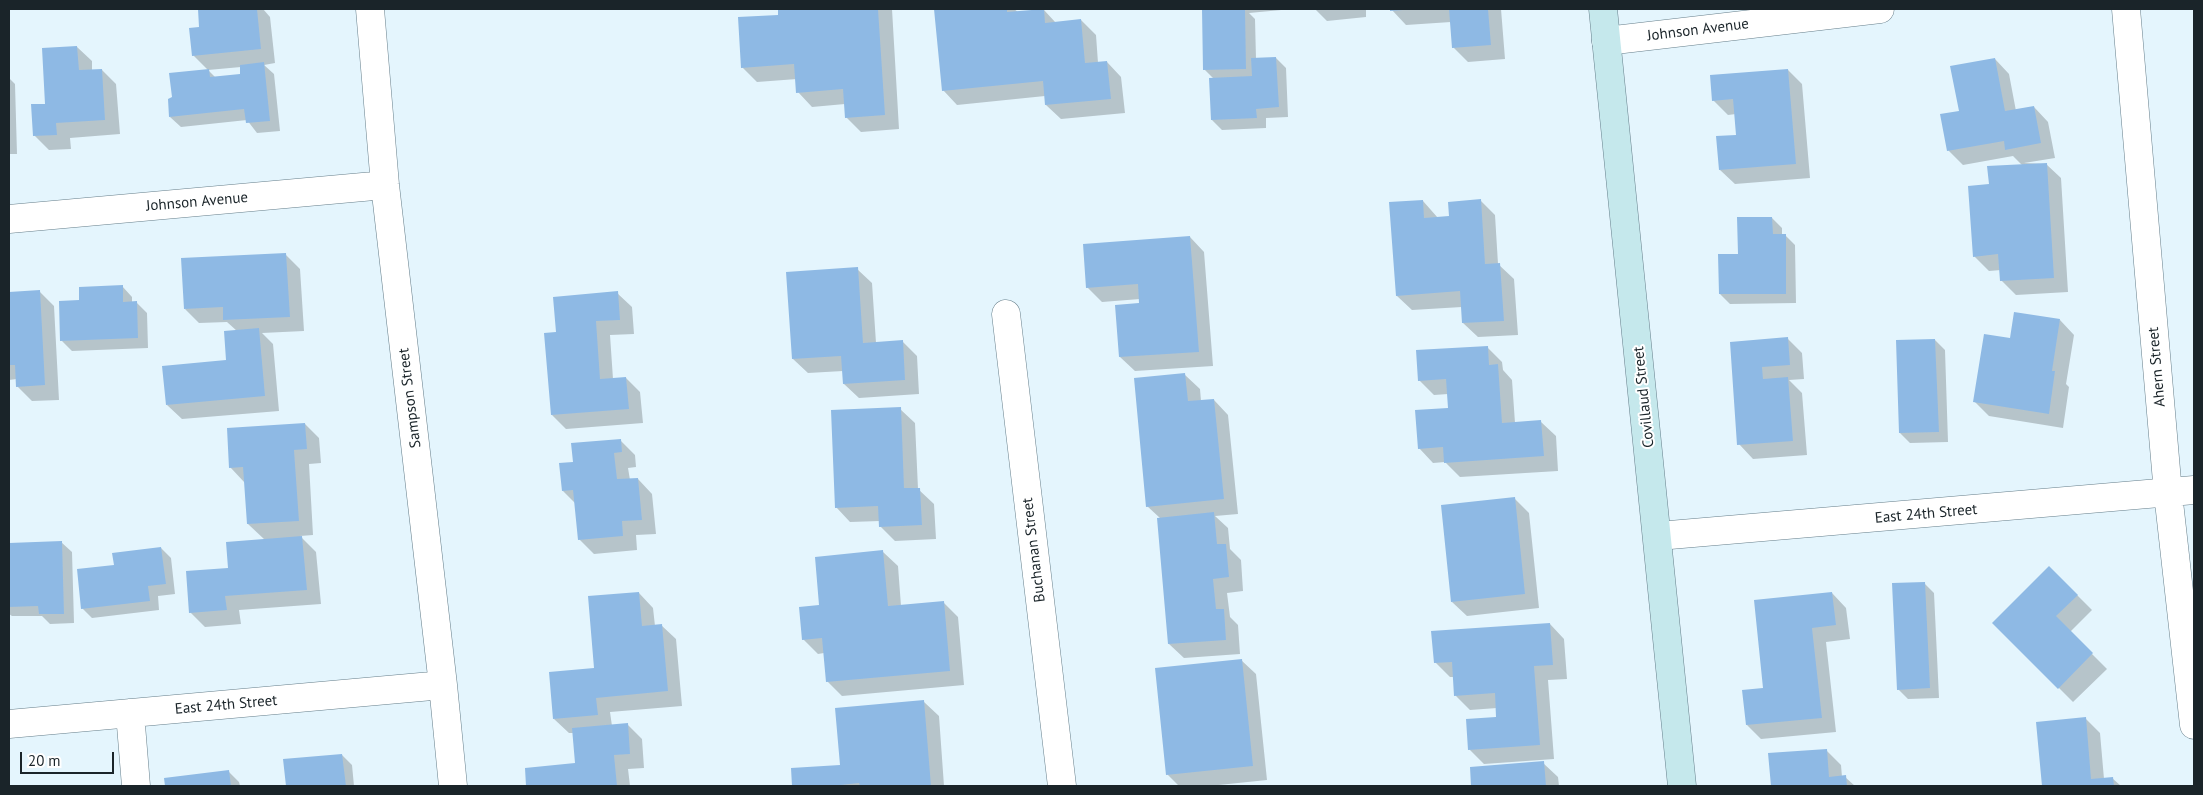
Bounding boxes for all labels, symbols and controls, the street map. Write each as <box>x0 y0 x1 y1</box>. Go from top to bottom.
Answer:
street label: Johnson Avenue <box>1646 15 1750 45</box>
street label: Johnson Avenue <box>145 189 249 215</box>
street label: Ahern Street <box>2145 326 2169 408</box>
street label: Covillaud Street <box>1630 345 1658 449</box>
street label: Sampson Street <box>395 347 425 449</box>
street label: Buchanan Street <box>1019 497 1049 603</box>
street label: East 24th Street <box>1874 501 1978 527</box>
street label: East 24th Street <box>174 692 278 718</box>
scale bar <box>22 742 116 774</box>
text: 20 m <box>28 751 61 770</box>

